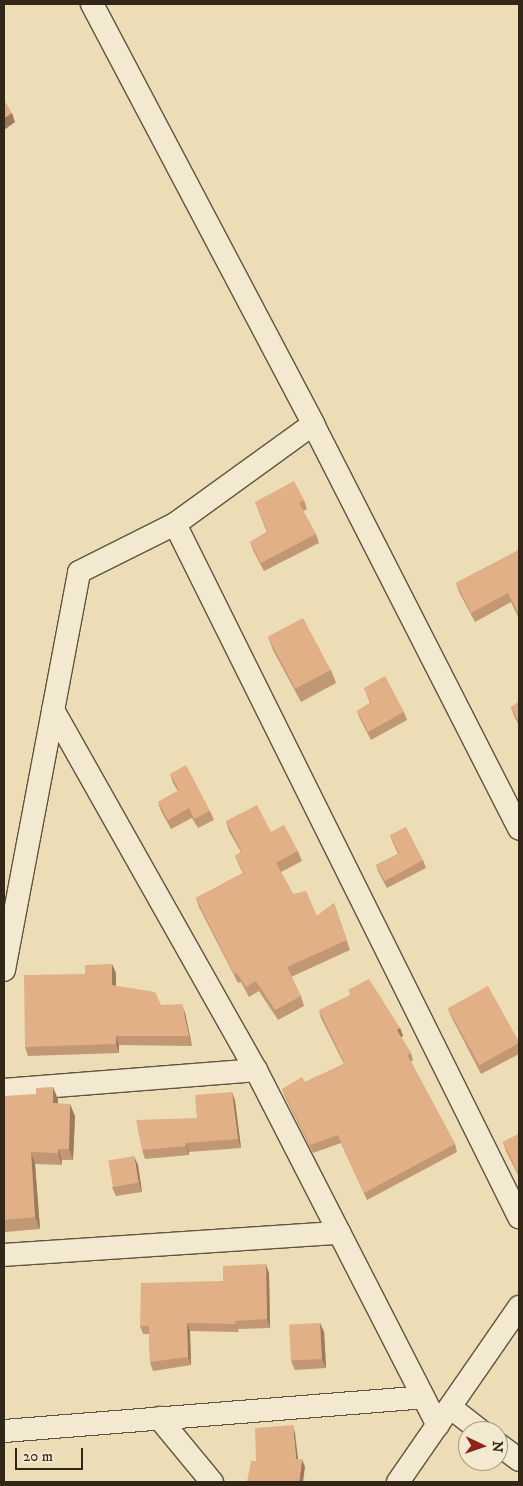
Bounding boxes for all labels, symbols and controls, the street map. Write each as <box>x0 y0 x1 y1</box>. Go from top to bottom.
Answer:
north arrow <box>458 1421 508 1471</box>
scale bar <box>18 1438 85 1470</box>
text: N <box>488 1441 506 1453</box>
text: 20 m <box>23 1447 53 1466</box>

